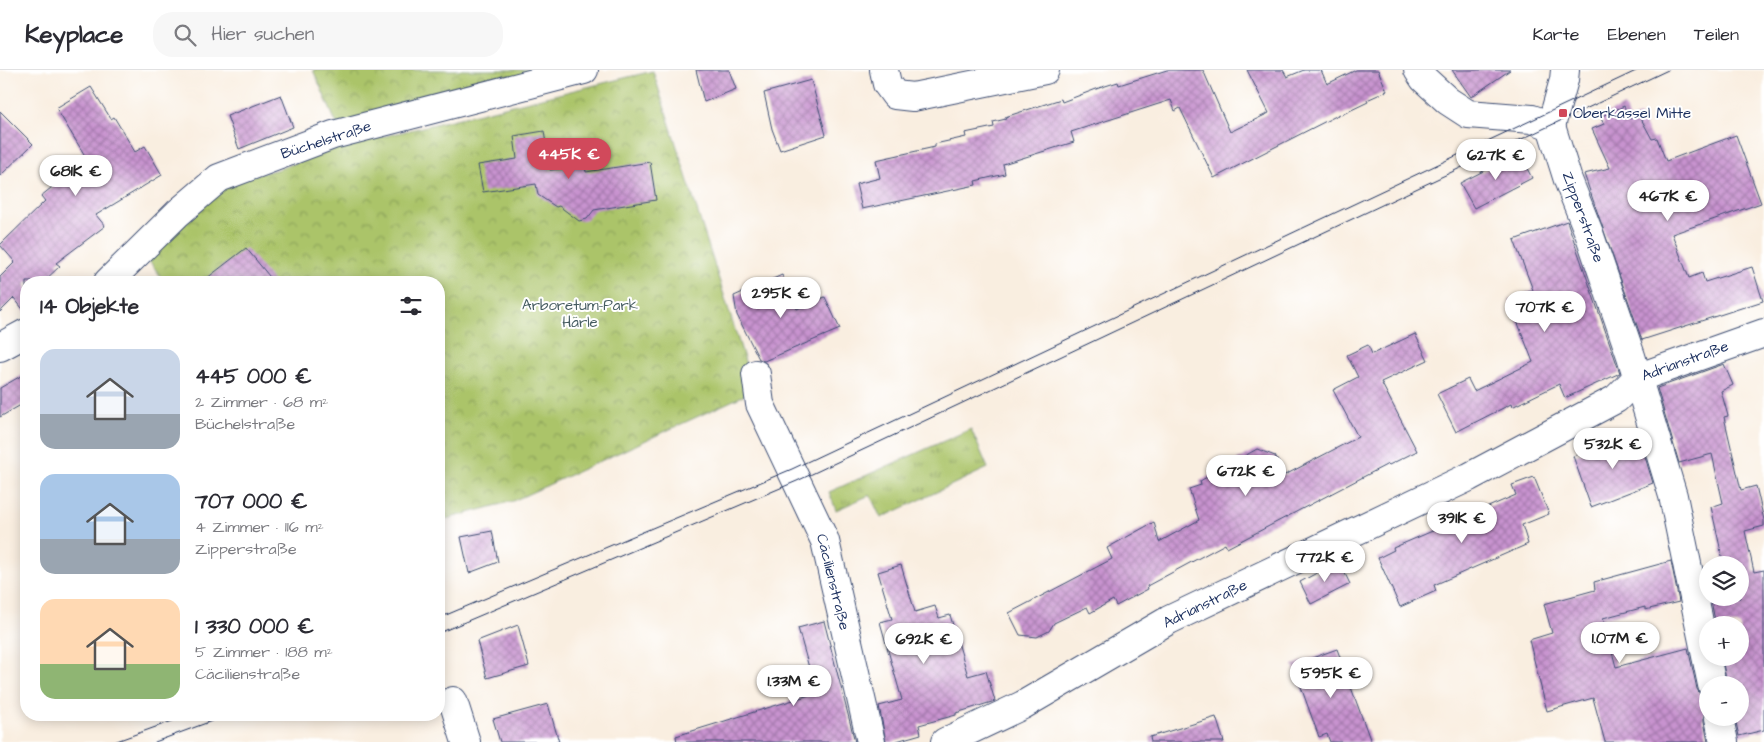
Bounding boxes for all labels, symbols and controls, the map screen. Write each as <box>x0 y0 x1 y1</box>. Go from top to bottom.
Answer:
search box <box>153 12 503 57</box>
text: Keyplace <box>25 18 123 52</box>
icon: search <box>171 21 199 49</box>
text: Hier suchen <box>211 21 314 48</box>
text: Karte <box>1532 22 1580 47</box>
text: Ebenen <box>1608 22 1666 47</box>
text: Teilen <box>1694 22 1739 47</box>
place label: Oberkassel Mitte <box>1573 103 1691 124</box>
marker: Oberkassel Mitte <box>1557 107 1569 119</box>
street label: Büchelstraße <box>278 115 374 165</box>
pin: 445K € <box>528 138 610 180</box>
pin: 627K € <box>1455 138 1537 181</box>
text: 445K € <box>538 143 600 165</box>
text: 627K € <box>1467 144 1525 166</box>
pin: 681K € <box>35 154 117 197</box>
text: 681K € <box>50 160 102 182</box>
street label: Zipperstraße <box>1557 169 1609 265</box>
pin: 467K € <box>1627 180 1709 222</box>
text: 467K € <box>1638 185 1698 207</box>
pin: 295K € <box>740 276 822 319</box>
text: 295K € <box>752 282 810 304</box>
pin: 707K € <box>1504 290 1586 333</box>
text: 14 Objekte <box>40 292 139 321</box>
icon: filters <box>397 292 425 320</box>
park label: Arboretum-Park Härle <box>522 295 638 333</box>
text: 707K € <box>1516 296 1574 318</box>
street label: Adrianstraße <box>1639 336 1731 386</box>
text: 445 000 € <box>195 362 312 391</box>
icon: home <box>80 369 140 429</box>
text: 2 Zimmer · 68 m² <box>195 391 328 413</box>
text: Büchelstraße <box>195 413 295 435</box>
pin: 532K € <box>1572 428 1654 470</box>
text: 532K € <box>1584 433 1642 455</box>
pin: 672K € <box>1205 454 1287 497</box>
text: 672K € <box>1217 460 1275 482</box>
text: 707 000 € <box>195 487 307 516</box>
icon: home <box>80 494 140 554</box>
pin: 391K € <box>1421 502 1503 544</box>
text: 391K € <box>1438 507 1486 529</box>
text: 4 Zimmer · 116 m² <box>195 516 324 538</box>
street label: Cäcilienstraße <box>811 532 855 632</box>
text: Zipperstraße <box>195 538 297 560</box>
pin: 772K € <box>1284 540 1366 583</box>
text: 772K € <box>1296 546 1354 568</box>
map controls <box>1699 556 1749 726</box>
button: layers <box>1699 556 1749 606</box>
street label: Adrianstraße <box>1159 575 1251 633</box>
text: 1 330 000 € <box>195 612 314 641</box>
button: + <box>1699 616 1749 666</box>
icon: home <box>80 619 140 679</box>
pin: 692K € <box>883 622 965 665</box>
pin: 1.07M € <box>1574 622 1666 664</box>
text: 1.07M € <box>1592 627 1648 649</box>
text: 692K € <box>895 628 953 650</box>
text: 5 Zimmer · 188 m² <box>195 641 333 663</box>
pin: 595K € <box>1290 656 1372 699</box>
text: 595K € <box>1301 662 1361 684</box>
text: Cäcilienstraße <box>195 663 300 685</box>
pin: 1.33M € <box>748 664 840 707</box>
text: 1.33M € <box>768 670 820 692</box>
button: − <box>1699 676 1749 726</box>

